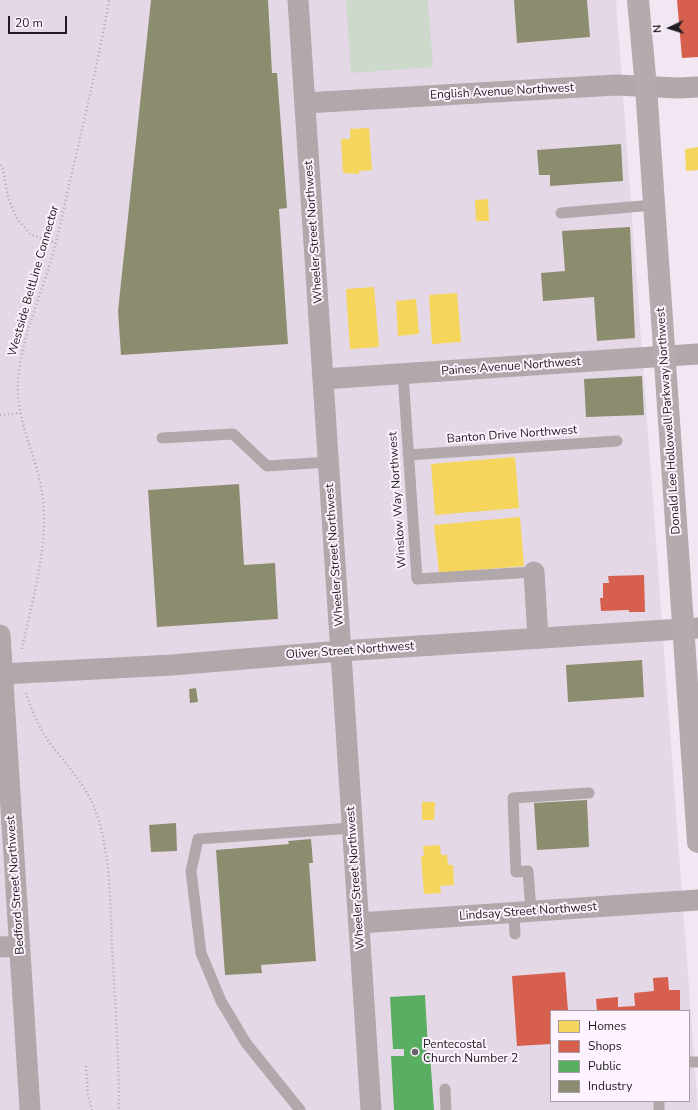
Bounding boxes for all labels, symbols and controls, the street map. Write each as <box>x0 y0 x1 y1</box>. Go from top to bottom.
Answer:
scale bar <box>10 8 69 34</box>
north arrow <box>650 8 690 48</box>
text: 20 m <box>15 15 43 31</box>
text: N <box>650 24 665 34</box>
street label: English Avenue Northwest <box>430 81 574 103</box>
street label: Wheeler Street Northwest <box>302 160 326 304</box>
street label: Westside BeltLine Connector <box>6 204 62 358</box>
street label: Donald Lee Hollowell Parkway Northwest <box>654 307 684 535</box>
street label: Paines Avenue Northwest <box>441 355 581 379</box>
street label: Banton Drive Northwest <box>446 423 578 447</box>
street label: Winslow Way Northwest <box>386 431 410 569</box>
street label: Wheeler Street Northwest <box>323 483 347 627</box>
street label: Oliver Street Northwest <box>285 639 415 663</box>
street label: Wheeler Street Northwest <box>344 806 368 950</box>
street label: Bedford Street Northwest <box>4 815 28 955</box>
street label: Lindsay Street Northwest <box>459 900 597 924</box>
legend <box>550 1010 690 1102</box>
text: Homes <box>588 1018 626 1034</box>
place label: Pentecostal Church Number 2 <box>423 1038 518 1066</box>
text: Shops <box>588 1038 622 1054</box>
marker: Pentecostal Church Number 2 <box>410 1047 420 1057</box>
text: Public <box>588 1058 621 1074</box>
text: Industry <box>588 1078 632 1094</box>

